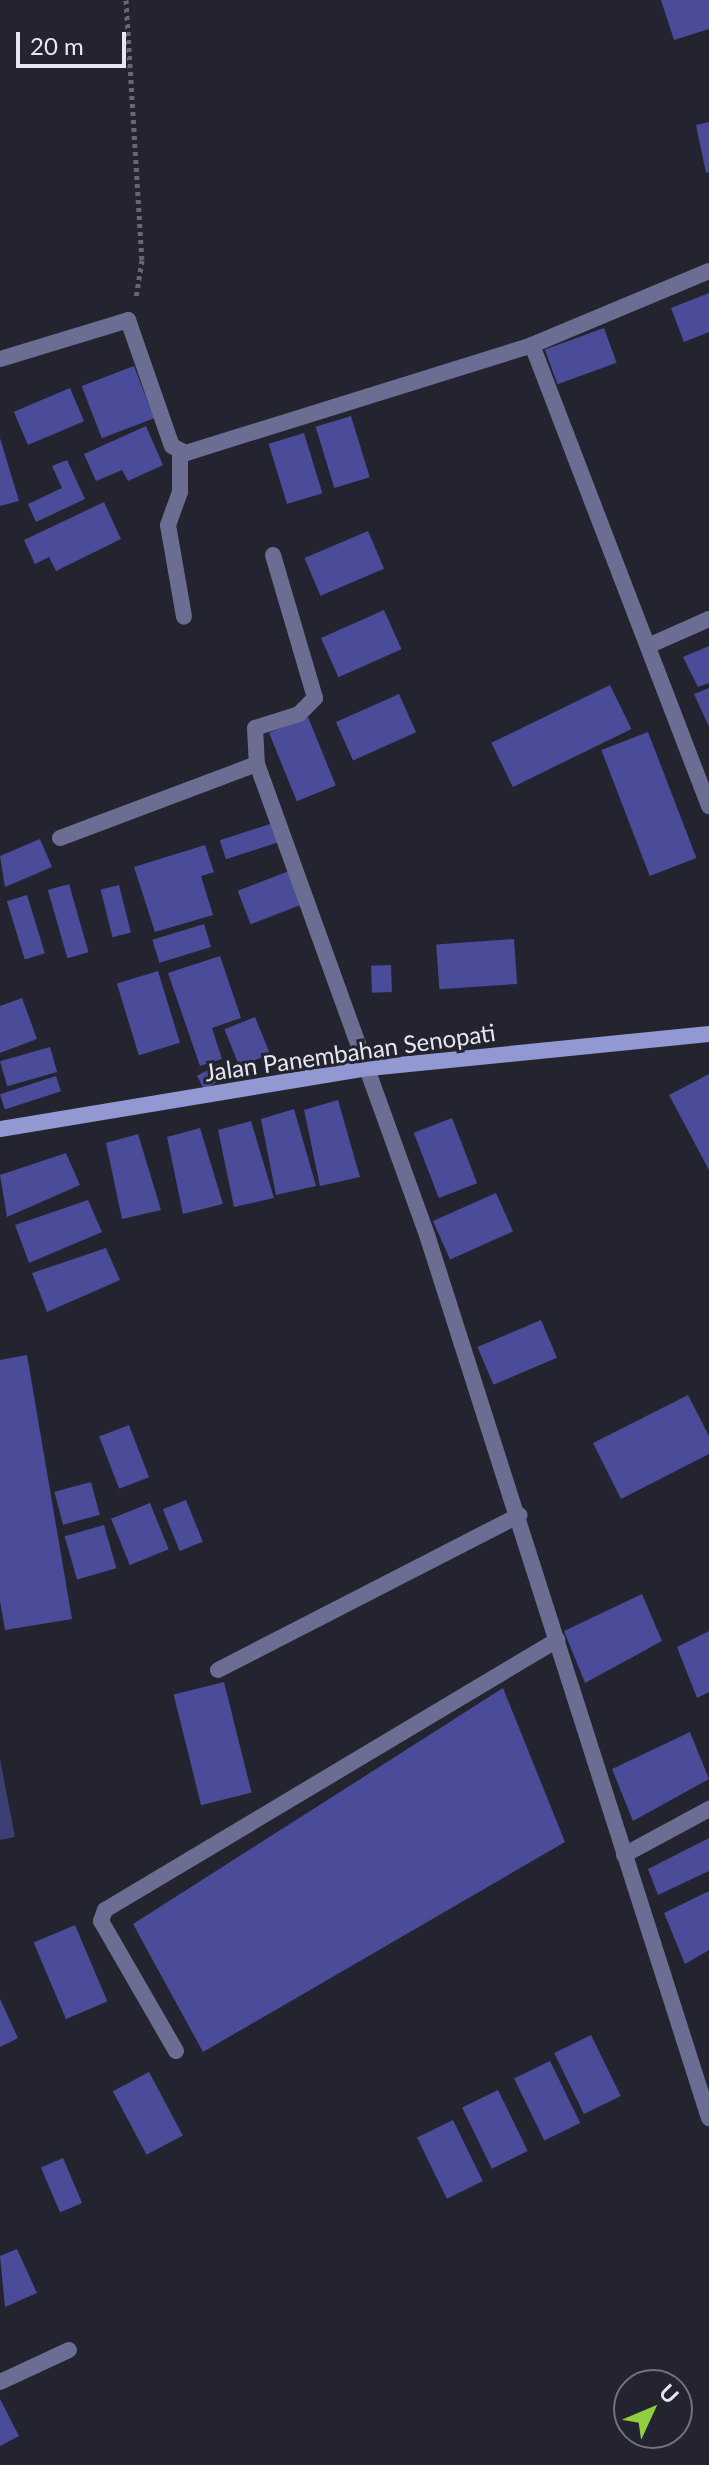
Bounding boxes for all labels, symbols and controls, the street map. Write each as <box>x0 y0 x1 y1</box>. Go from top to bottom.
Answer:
scale bar <box>20 16 130 66</box>
text: 20 m <box>30 31 84 60</box>
street label: Jalan Panembahan Senopati <box>203 1017 497 1087</box>
north arrow <box>613 2369 693 2449</box>
text: U <box>654 2378 685 2409</box>

